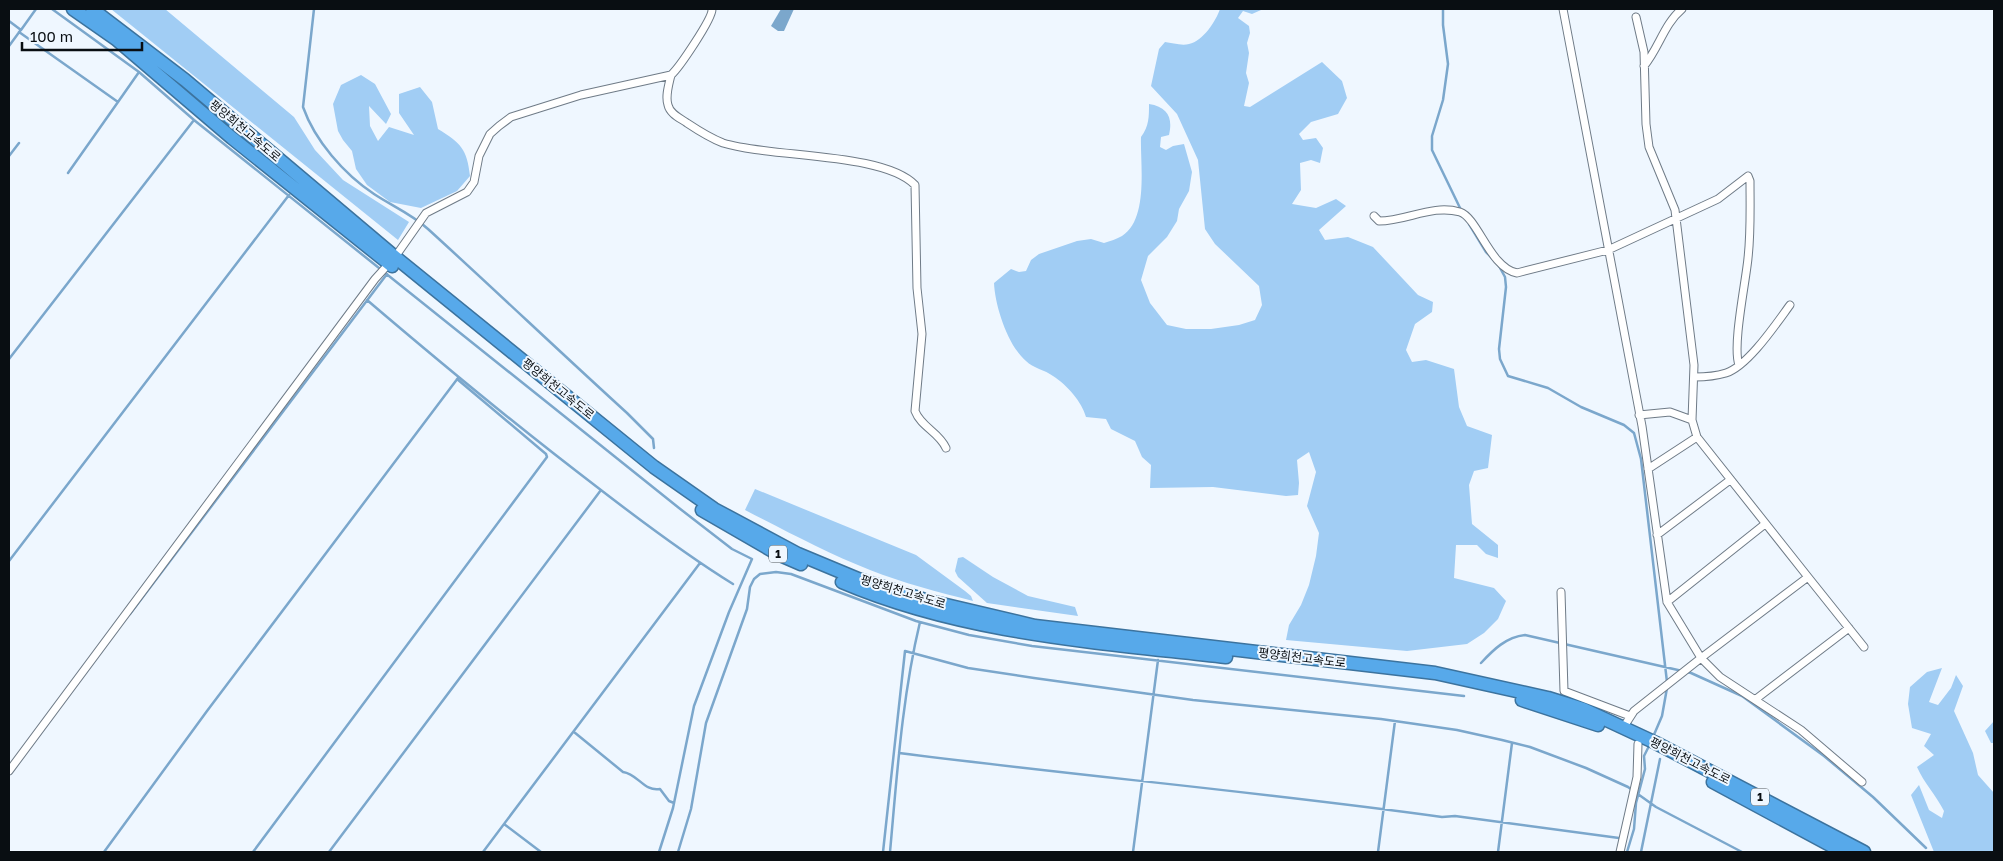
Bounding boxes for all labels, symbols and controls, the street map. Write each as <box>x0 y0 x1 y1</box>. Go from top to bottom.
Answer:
scale bar <box>22 20 142 52</box>
text: 100 m <box>30 27 73 45</box>
street label: 평양희천고속도로 <box>207 96 284 165</box>
street label: 평양희천고속도로 <box>519 355 597 422</box>
road number: 1 <box>769 546 787 562</box>
street label: 평양희천고속도로 <box>859 571 948 612</box>
street label: 평양희천고속도로 <box>1257 645 1347 670</box>
street label: 평양희천고속도로 <box>1647 734 1733 787</box>
road number: 1 <box>1751 789 1769 806</box>

